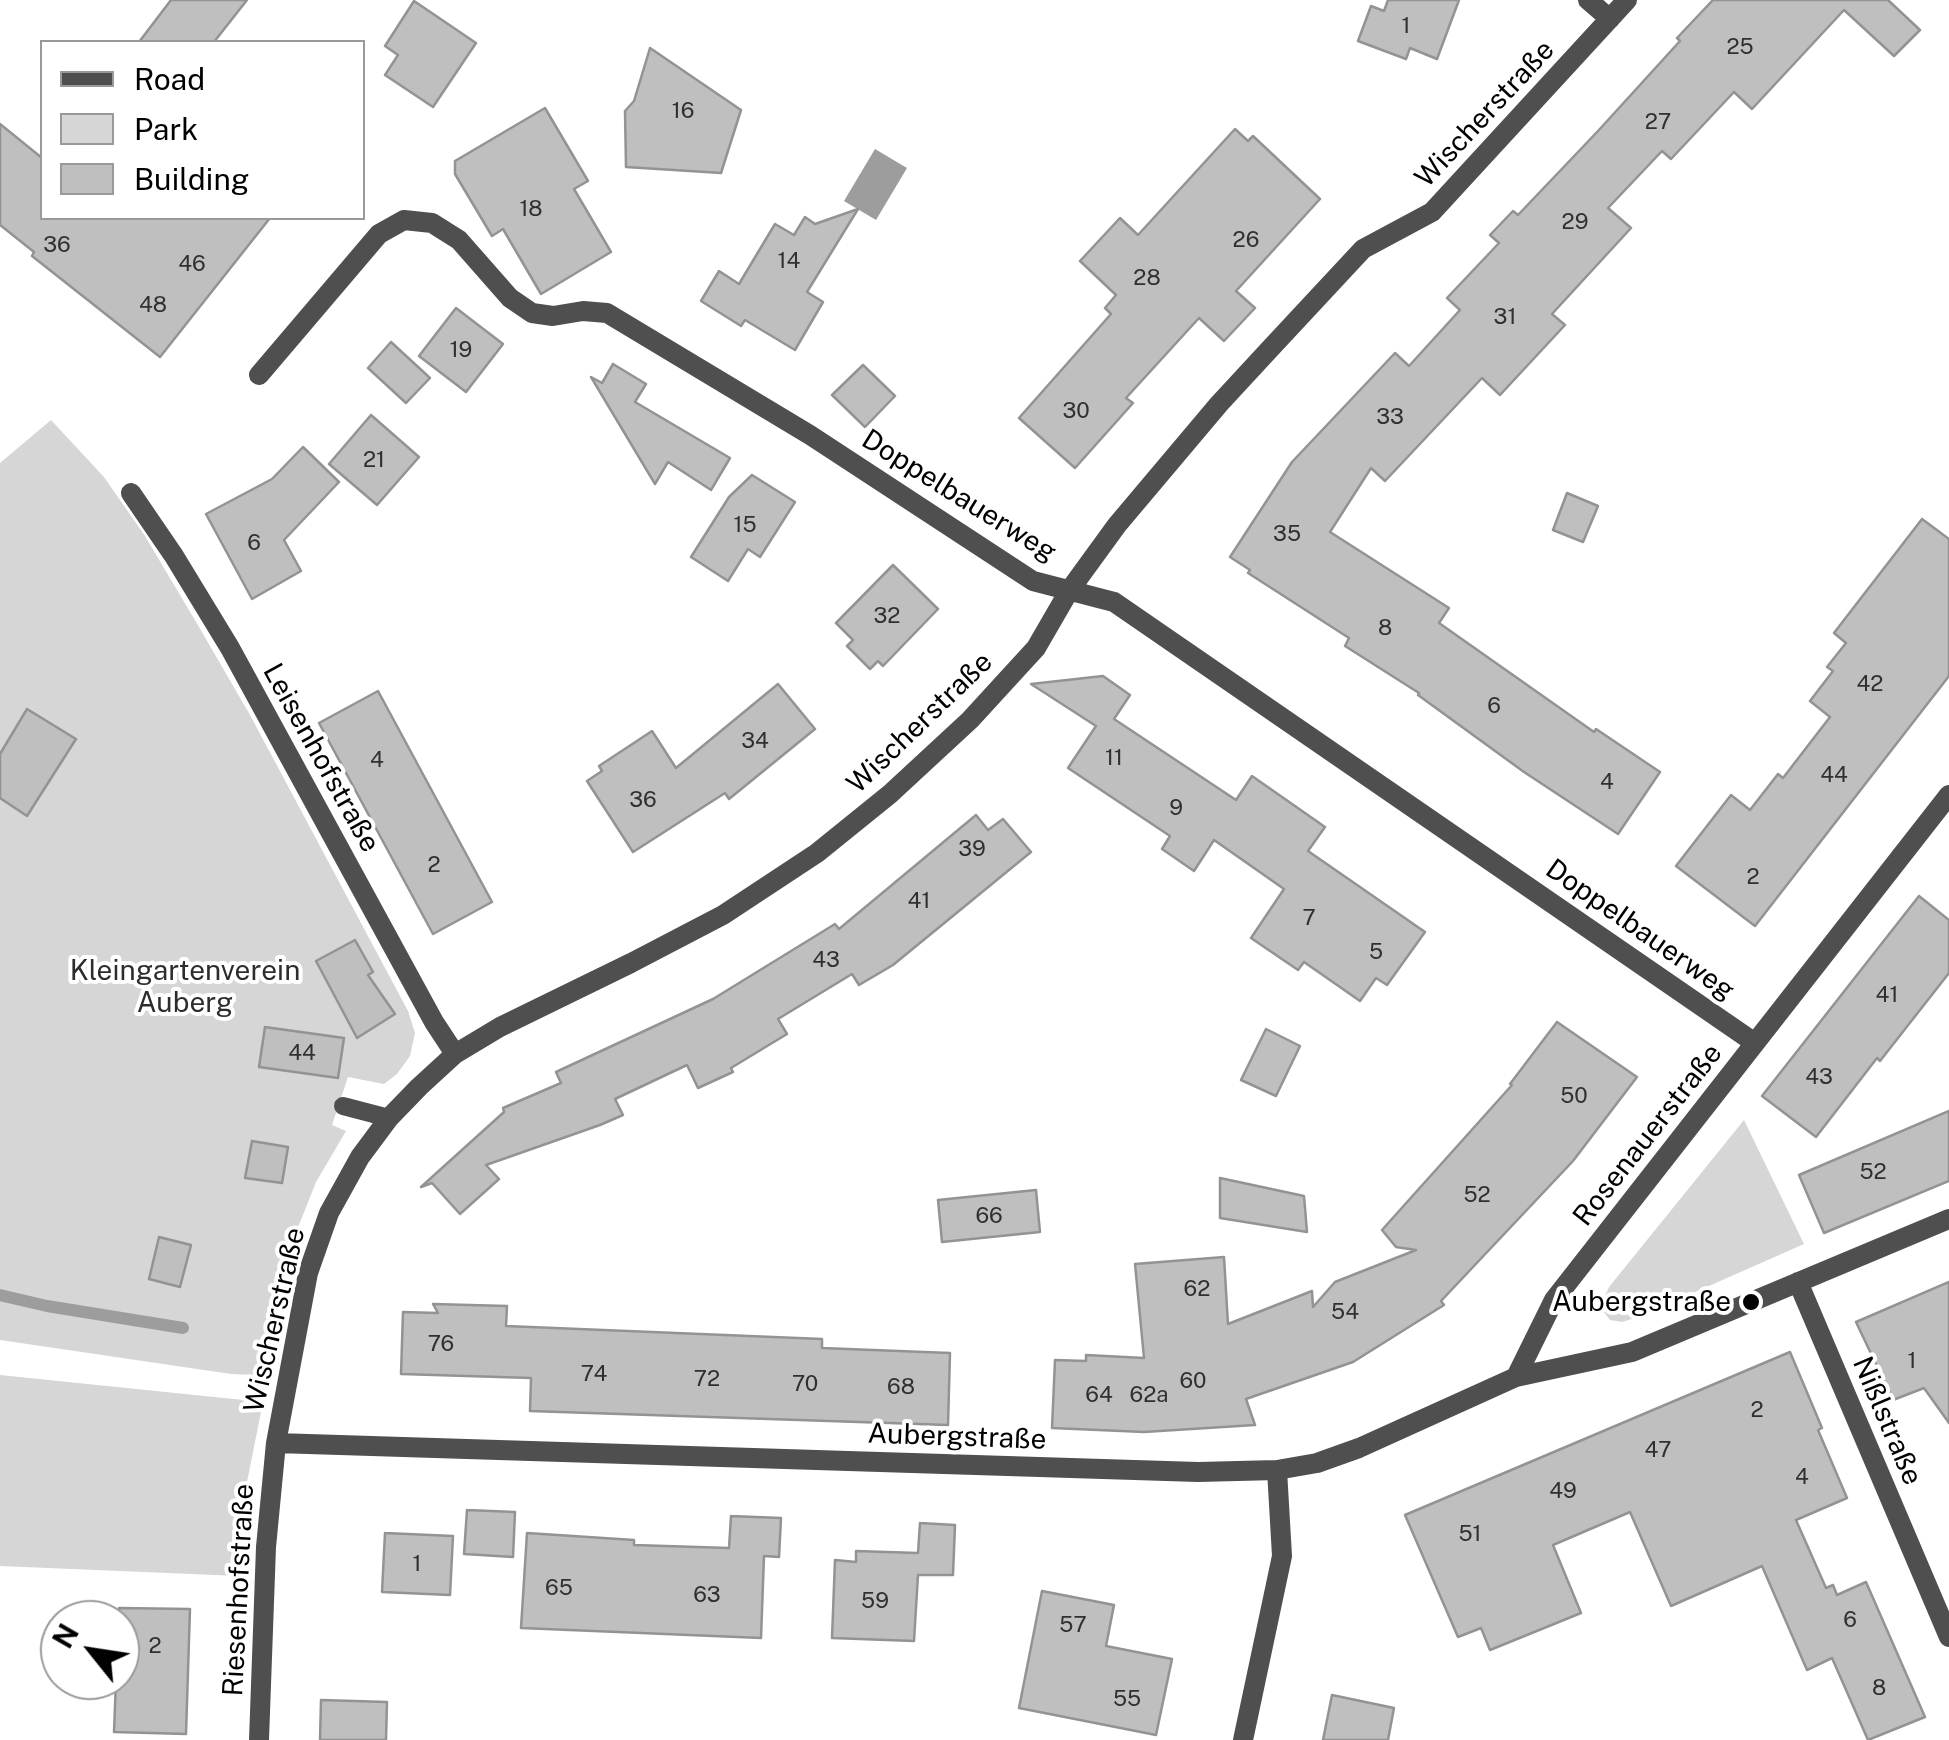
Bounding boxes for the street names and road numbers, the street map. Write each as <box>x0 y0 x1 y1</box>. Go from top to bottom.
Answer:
street label: Wischerstraße <box>1408 34 1562 194</box>
street label: Doppelbauerweg <box>856 423 1062 569</box>
street label: Wischerstraße <box>840 645 1000 801</box>
street label: Leisenhofstraße <box>255 658 387 858</box>
street label: Doppelbauerweg <box>1539 852 1741 1008</box>
street label: Rosenauerstraße <box>1566 1037 1730 1233</box>
street label: Wischerstraße <box>237 1224 313 1416</box>
street label: Nißlstraße <box>1845 1352 1929 1490</box>
street label: Aubergstraße <box>867 1417 1047 1457</box>
street label: Riesenhofstraße <box>217 1483 261 1697</box>

